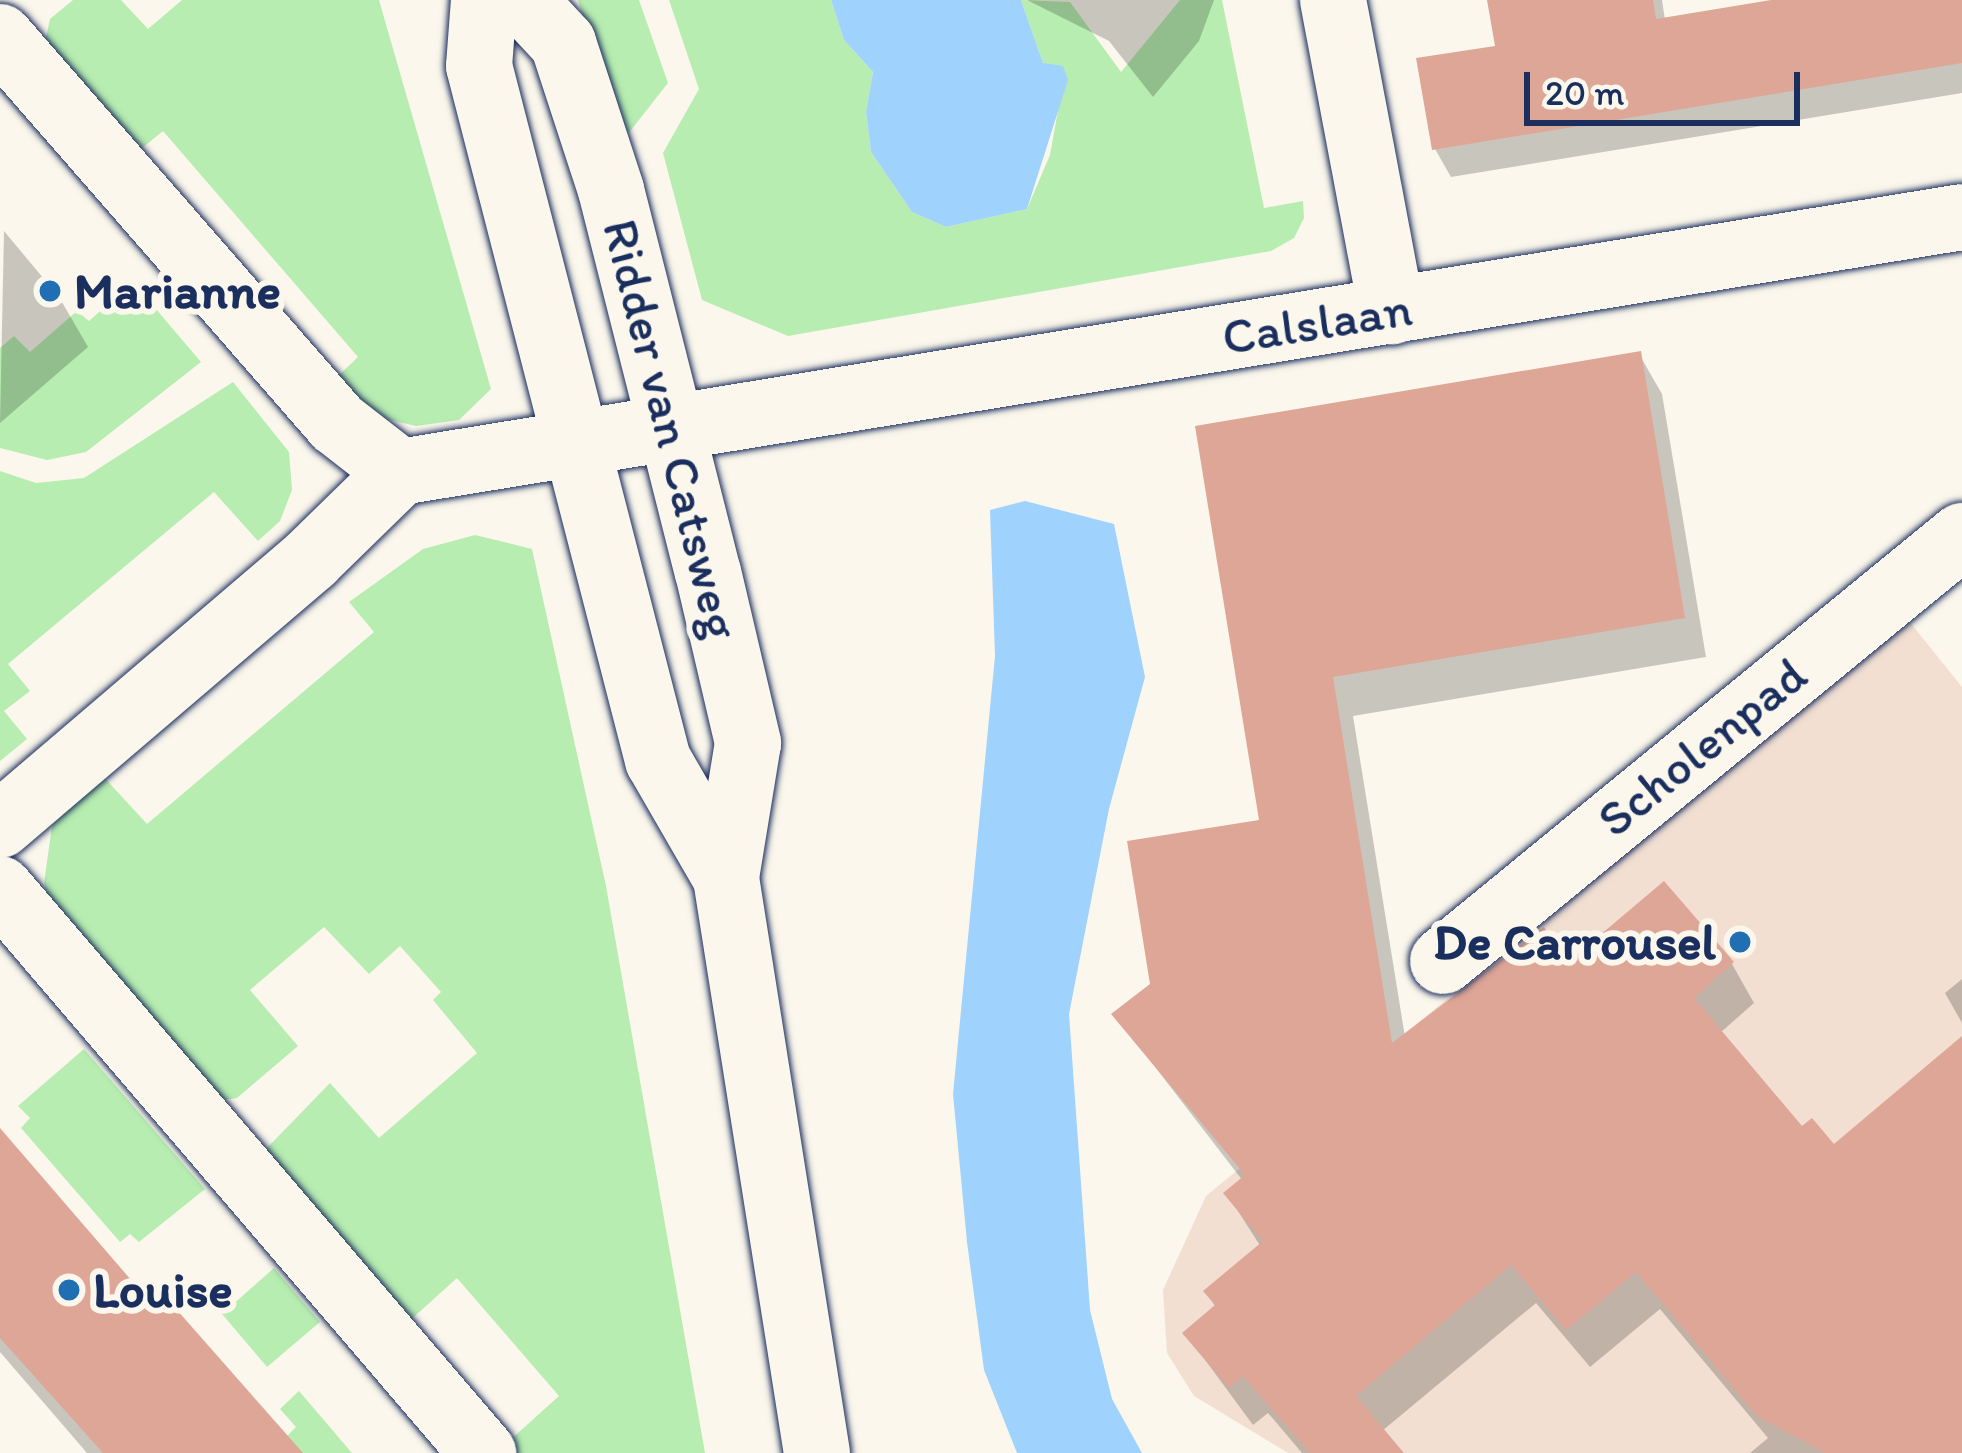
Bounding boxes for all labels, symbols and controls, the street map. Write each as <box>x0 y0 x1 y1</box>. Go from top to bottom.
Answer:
scale bar <box>1530 48 1806 122</box>
text: 20 m <box>1545 71 1625 114</box>
street label: Ridder van Catsweg <box>589 213 753 645</box>
place label: Marianne <box>74 260 281 322</box>
marker: Marianne <box>37 278 63 304</box>
street label: Calslaan <box>1218 278 1416 368</box>
street label: Scholenpad <box>1585 644 1819 850</box>
place label: De Carrousel <box>1432 911 1716 973</box>
marker: De Carrousel <box>1727 929 1753 955</box>
place label: Louise <box>93 1259 233 1321</box>
marker: Louise <box>56 1277 82 1303</box>

